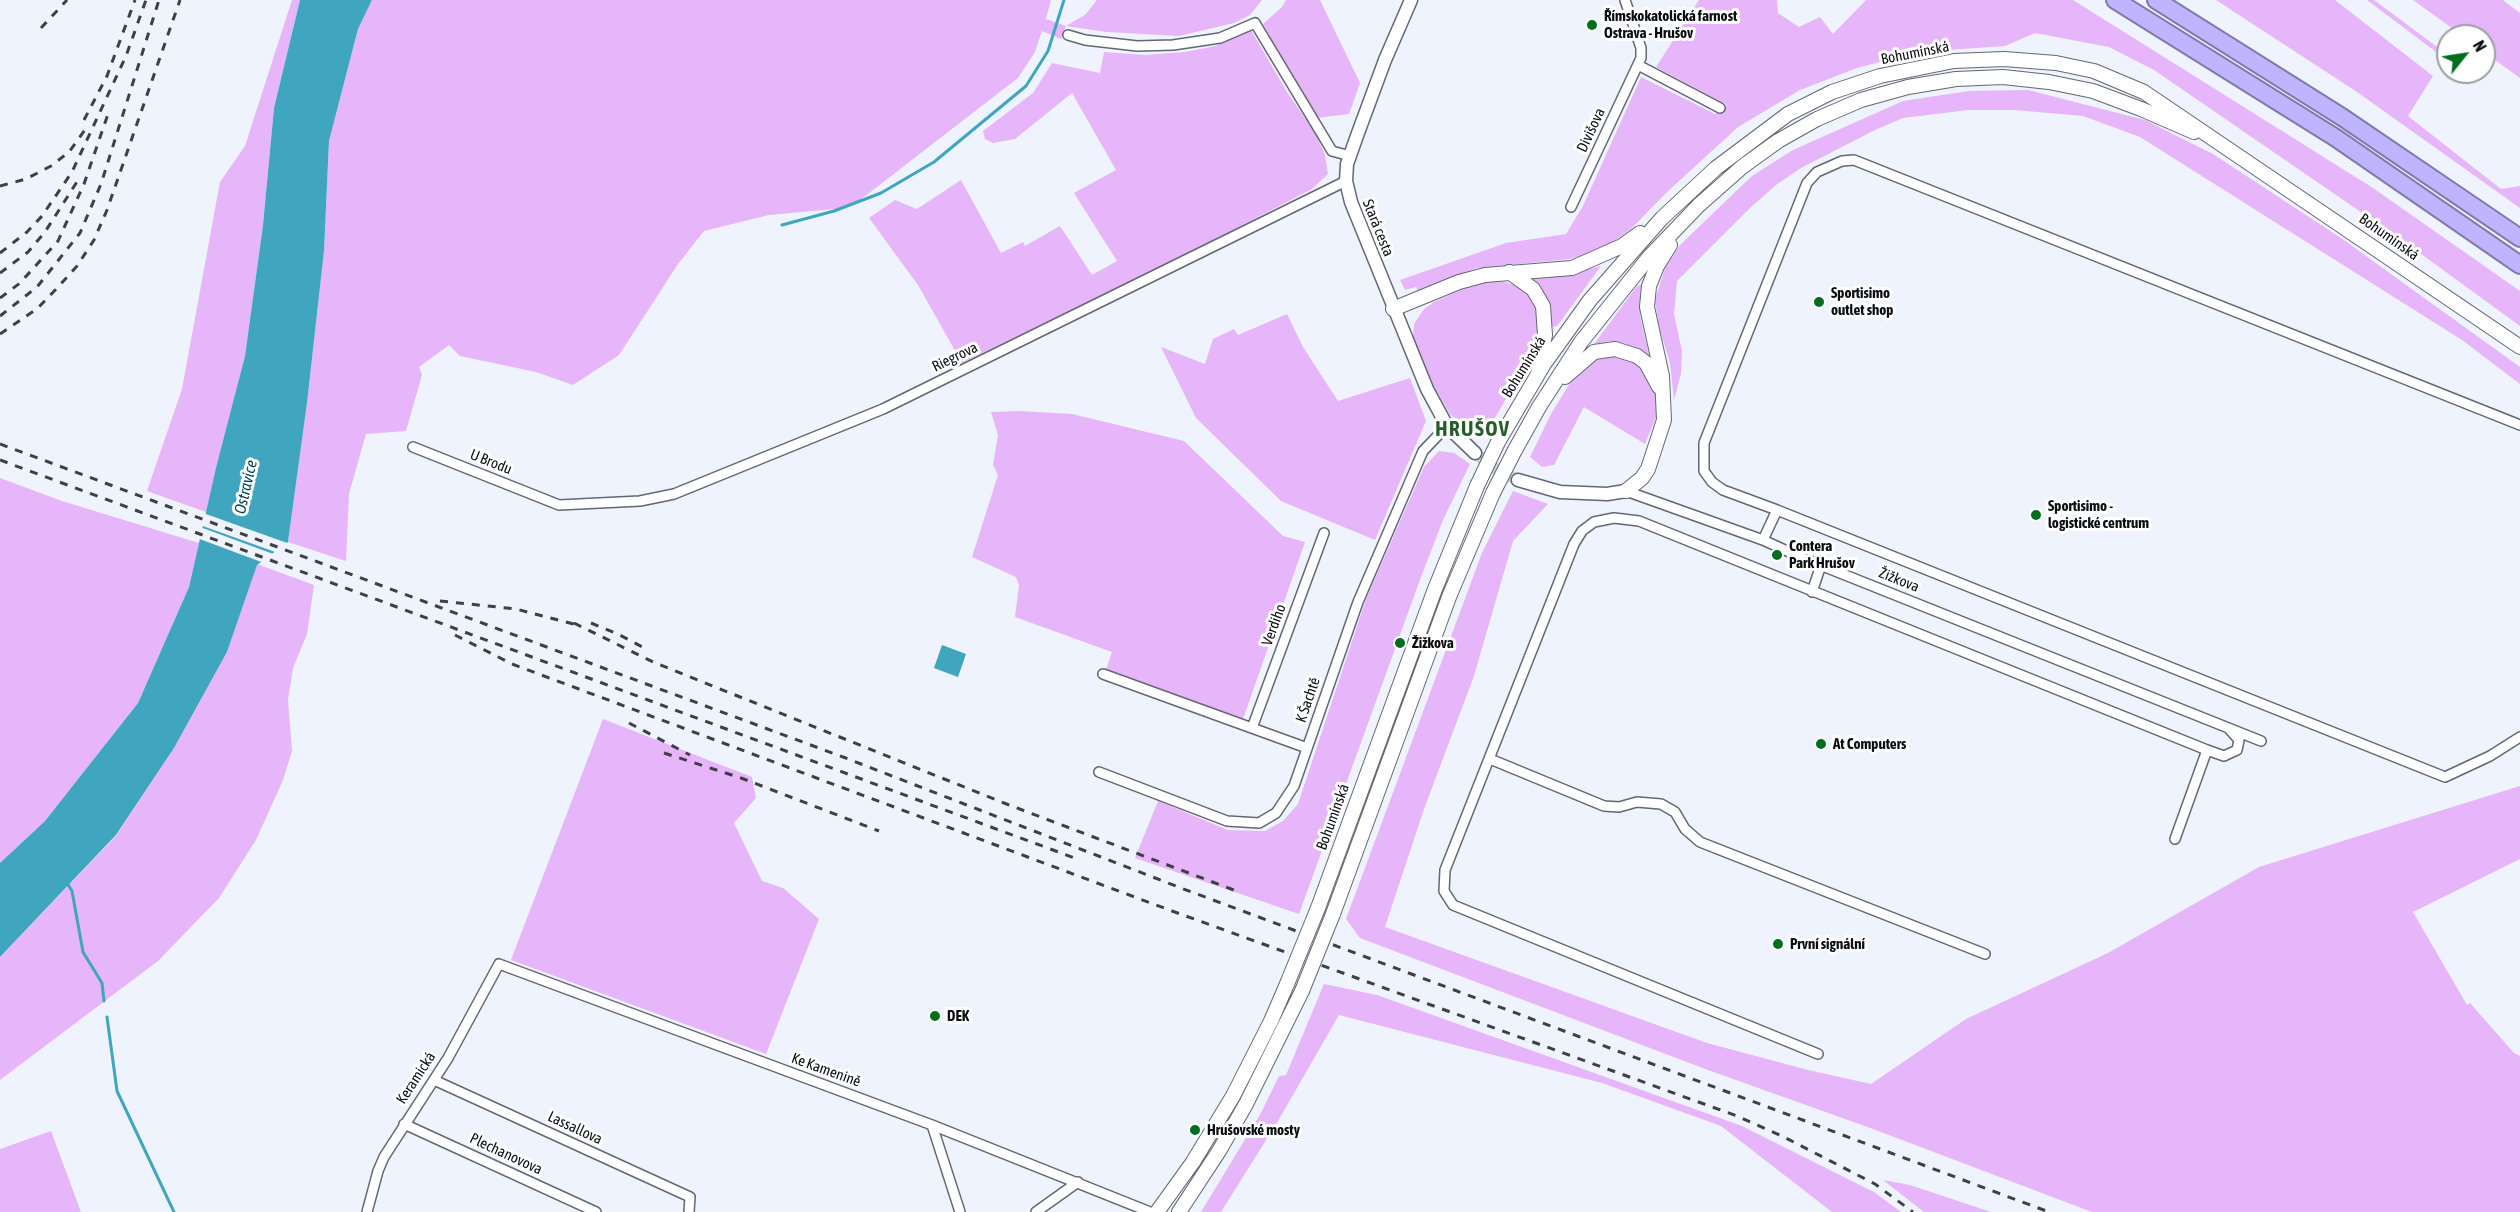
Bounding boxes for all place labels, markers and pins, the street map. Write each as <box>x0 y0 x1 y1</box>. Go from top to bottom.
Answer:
place label: Římskokatolická farnost Ostrava - Hrušov <box>1604 7 1737 42</box>
marker: Římskokatolická farnost Ostrava - Hrušov <box>1585 18 1599 32</box>
place label: Sportisimo outlet shop <box>1831 284 1893 319</box>
marker: Sportisimo outlet shop <box>1812 295 1826 309</box>
place label: Sportisimo - logistické centrum <box>2048 497 2149 532</box>
marker: Sportisimo - logistické centrum <box>2029 508 2043 522</box>
place label: Contera Park Hrušov <box>1789 537 1855 572</box>
marker: Contera Park Hrušov <box>1770 548 1784 562</box>
place label: Žižkova <box>1412 634 1454 652</box>
marker: Žižkova <box>1393 636 1407 650</box>
place label: At Computers <box>1833 735 1906 753</box>
marker: At Computers <box>1814 737 1828 751</box>
place label: První signální <box>1790 935 1865 953</box>
marker: První signální <box>1771 937 1785 951</box>
place label: DEK <box>947 1007 969 1025</box>
marker: DEK <box>928 1009 942 1023</box>
place label: Hrušovské mosty <box>1207 1121 1300 1139</box>
marker: Hrušovské mosty <box>1188 1123 1202 1137</box>

